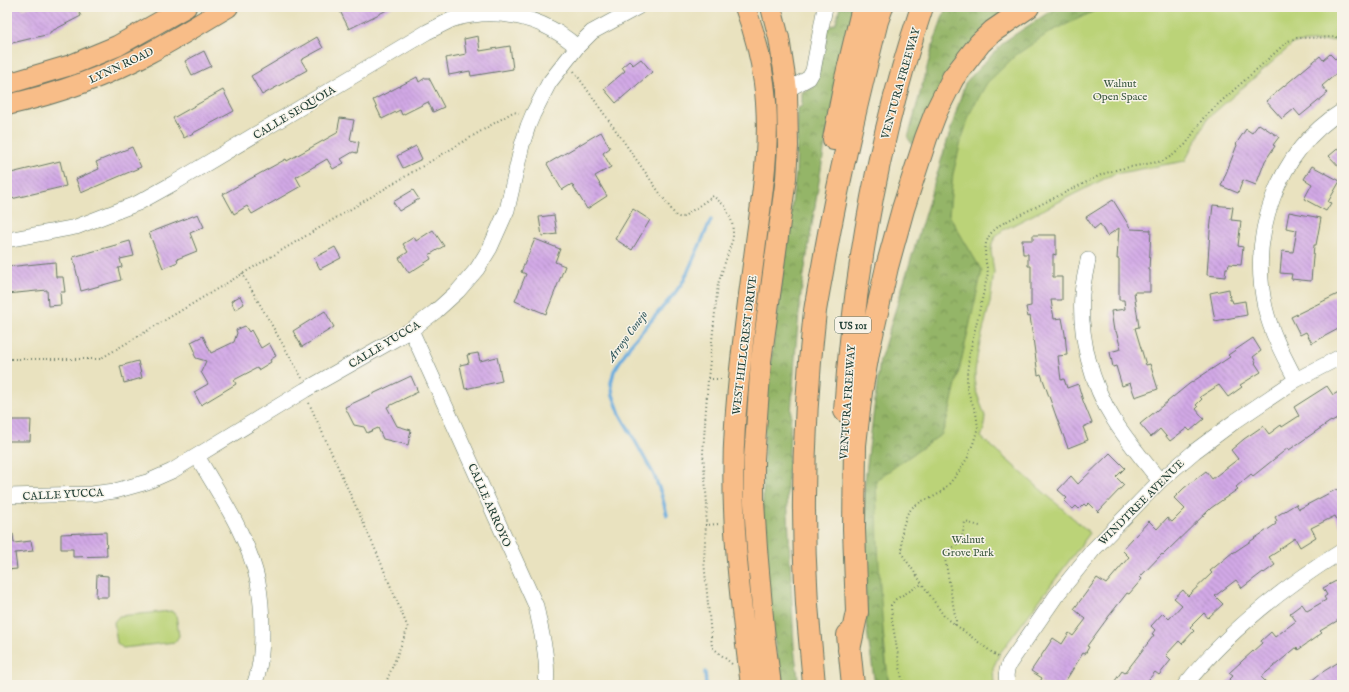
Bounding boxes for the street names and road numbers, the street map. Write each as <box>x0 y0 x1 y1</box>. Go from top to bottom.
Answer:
street label: VENTURA FREEWAY <box>878 26 924 141</box>
street label: LYNN ROAD <box>87 45 156 87</box>
street label: CALLE SEQUOIA <box>251 83 339 143</box>
street label: WEST HILLCREST DRIVE <box>729 274 761 416</box>
road number: US 101 <box>835 317 871 333</box>
street label: CALLE YUCCA <box>346 318 423 372</box>
street label: VENTURA FREEWAY <box>837 344 859 461</box>
street label: WINDTREE AVENUE <box>1096 457 1188 549</box>
street label: CALLE ARROYO <box>464 461 514 549</box>
street label: CALLE YUCCA <box>22 486 104 504</box>

